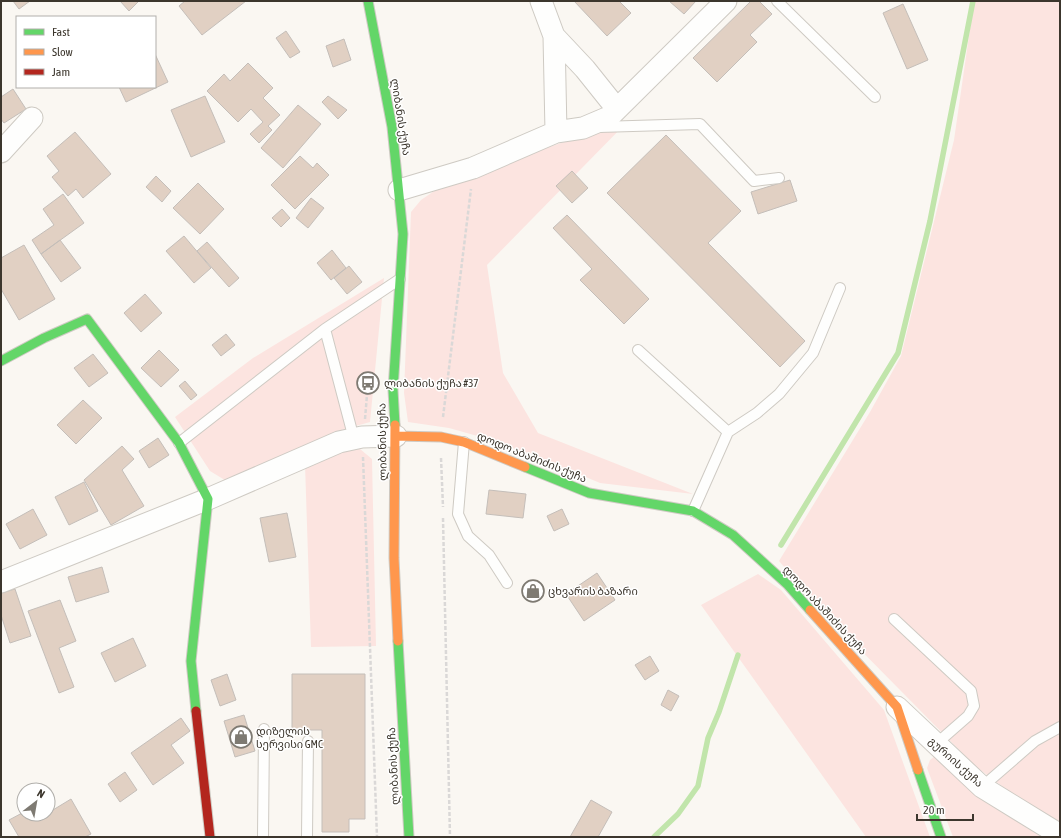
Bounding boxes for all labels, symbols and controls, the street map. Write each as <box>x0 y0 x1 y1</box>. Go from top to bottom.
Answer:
legend <box>16 16 156 88</box>
text: Fast <box>52 25 70 39</box>
text: Slow <box>52 45 73 59</box>
text: Jam <box>52 65 70 79</box>
street label: ლიბანის ქუჩა <box>388 78 413 157</box>
bus stop icon: ლიბანის ქუჩა #37 <box>355 370 381 396</box>
place label: ლიბანის ქუჩა #37 <box>384 377 479 390</box>
street label: ლიბანის ქუჩა <box>375 403 390 481</box>
street label: დოდო აბაშიძის ქუჩა <box>475 429 589 485</box>
street label: დოდო აბაშიძის ქუჩა <box>780 563 869 658</box>
shop icon: ცხვარის ბაზარი <box>520 578 546 604</box>
place label: ცხვარის ბაზარი <box>548 585 638 598</box>
shop icon: დიზელის სერვისი GMC <box>228 724 254 750</box>
place label: დიზელის სერვისი GMC <box>256 725 323 751</box>
street label: ლიბანის ქუჩა <box>385 727 402 805</box>
street label: გურიის ქუჩა <box>926 735 985 790</box>
north arrow <box>16 782 56 822</box>
text: N <box>35 787 47 800</box>
scale bar <box>917 796 973 822</box>
text: 20 m <box>923 803 945 817</box>

